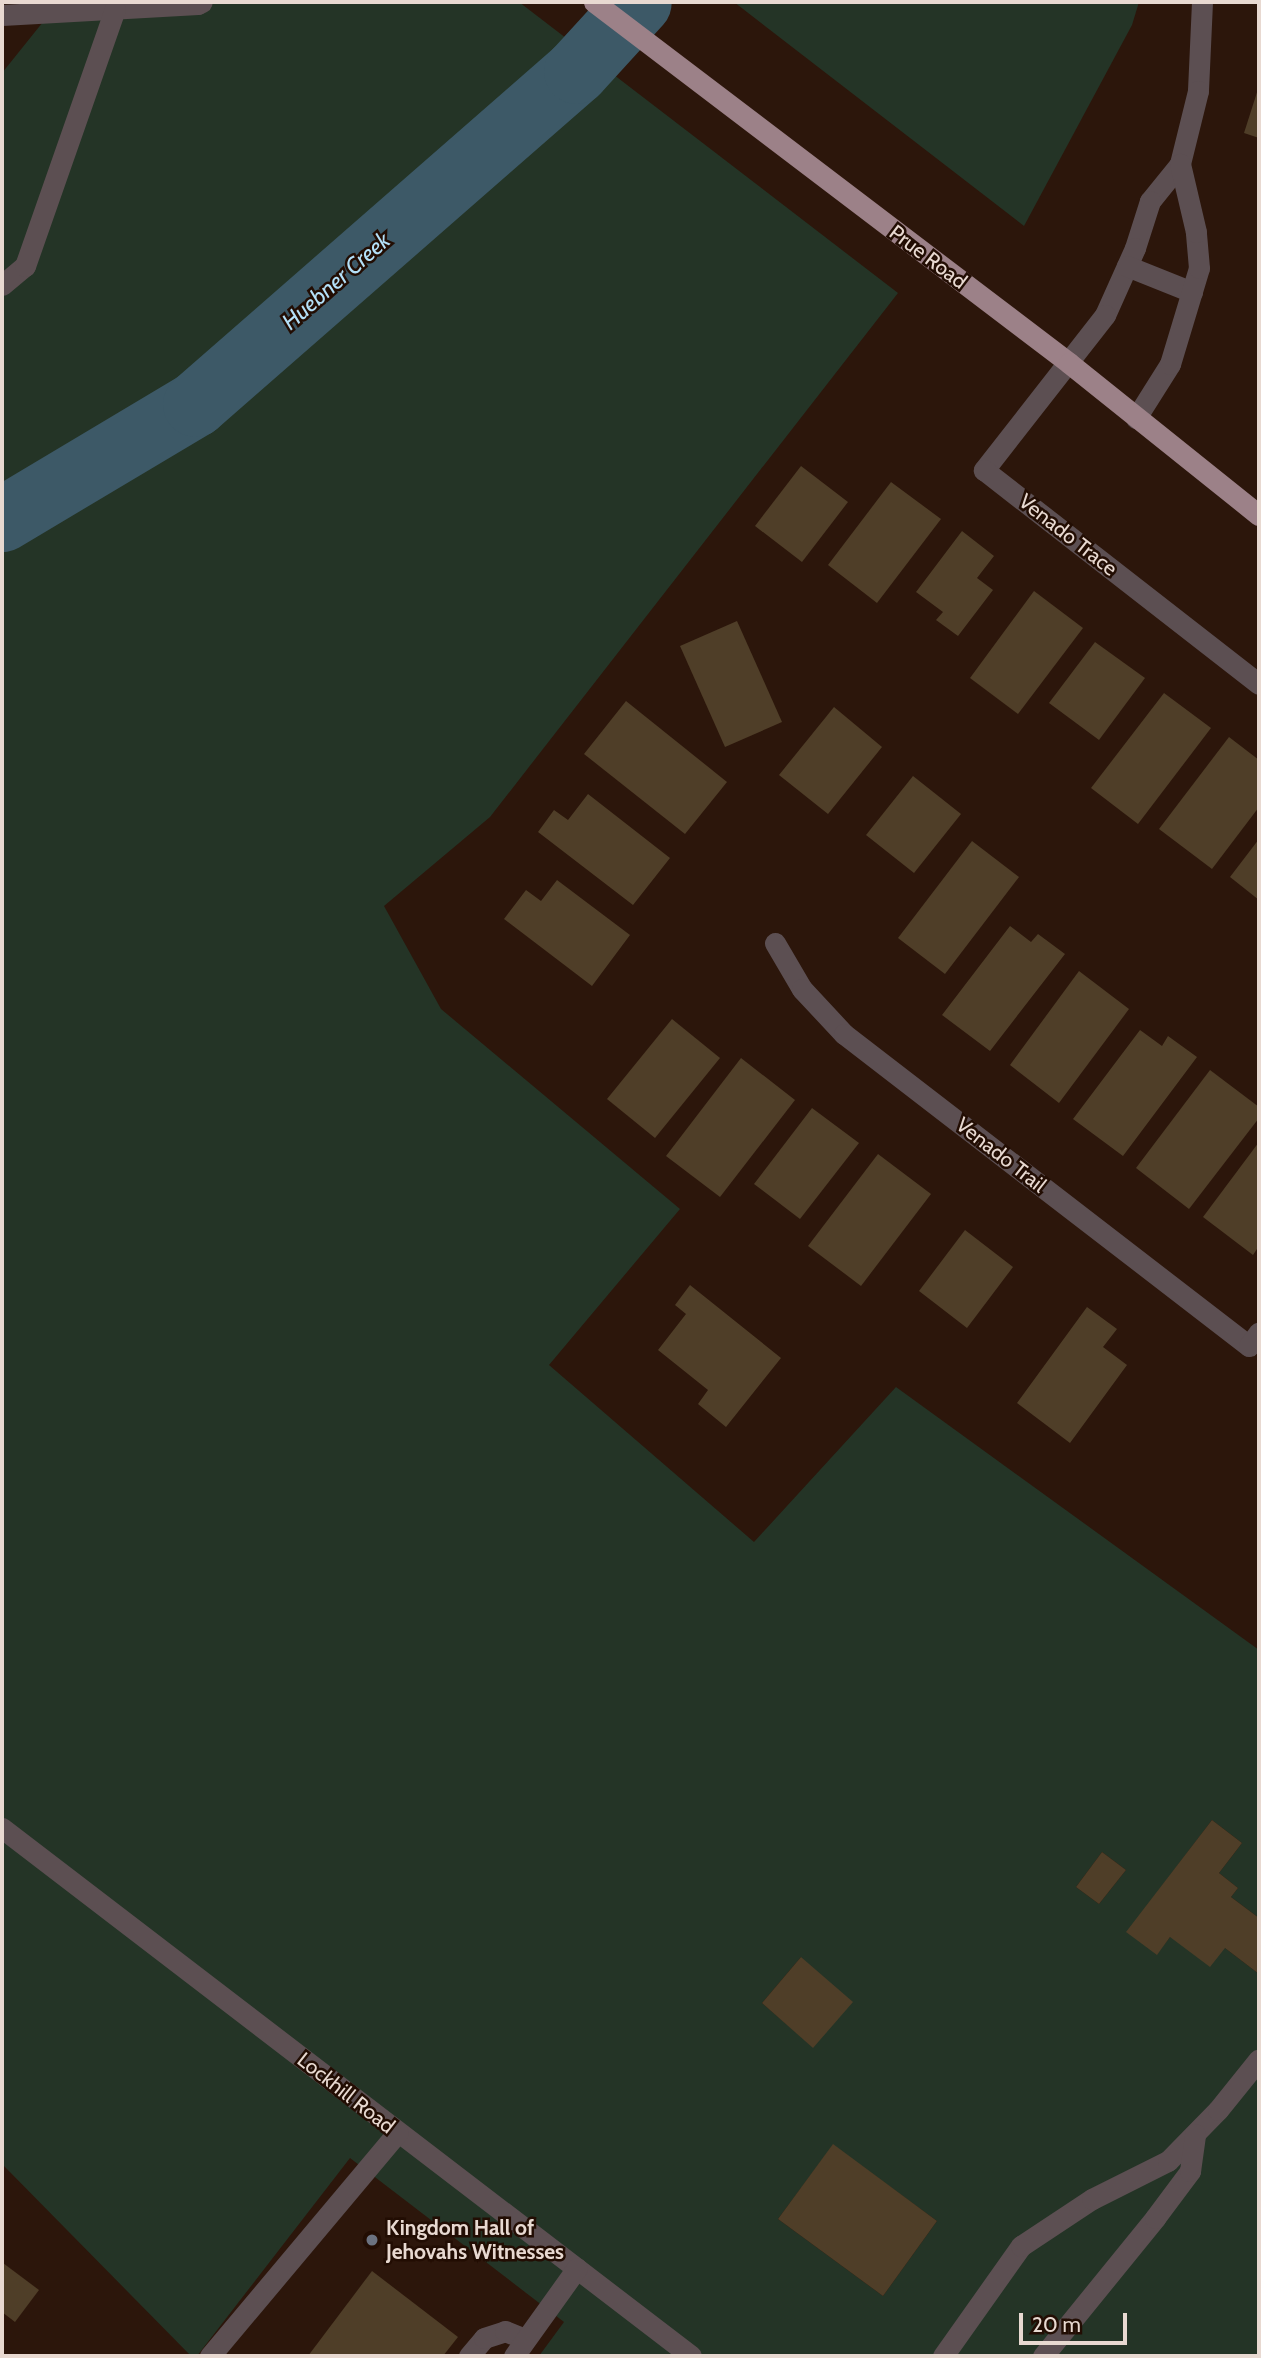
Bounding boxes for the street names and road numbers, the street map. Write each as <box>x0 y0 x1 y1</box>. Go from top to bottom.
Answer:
street label: Prue Road <box>884 220 972 294</box>
street label: Venado Trace <box>1014 489 1122 581</box>
street label: Venado Trail <box>951 1112 1051 1198</box>
street label: Lockhill Road <box>292 2047 400 2139</box>

